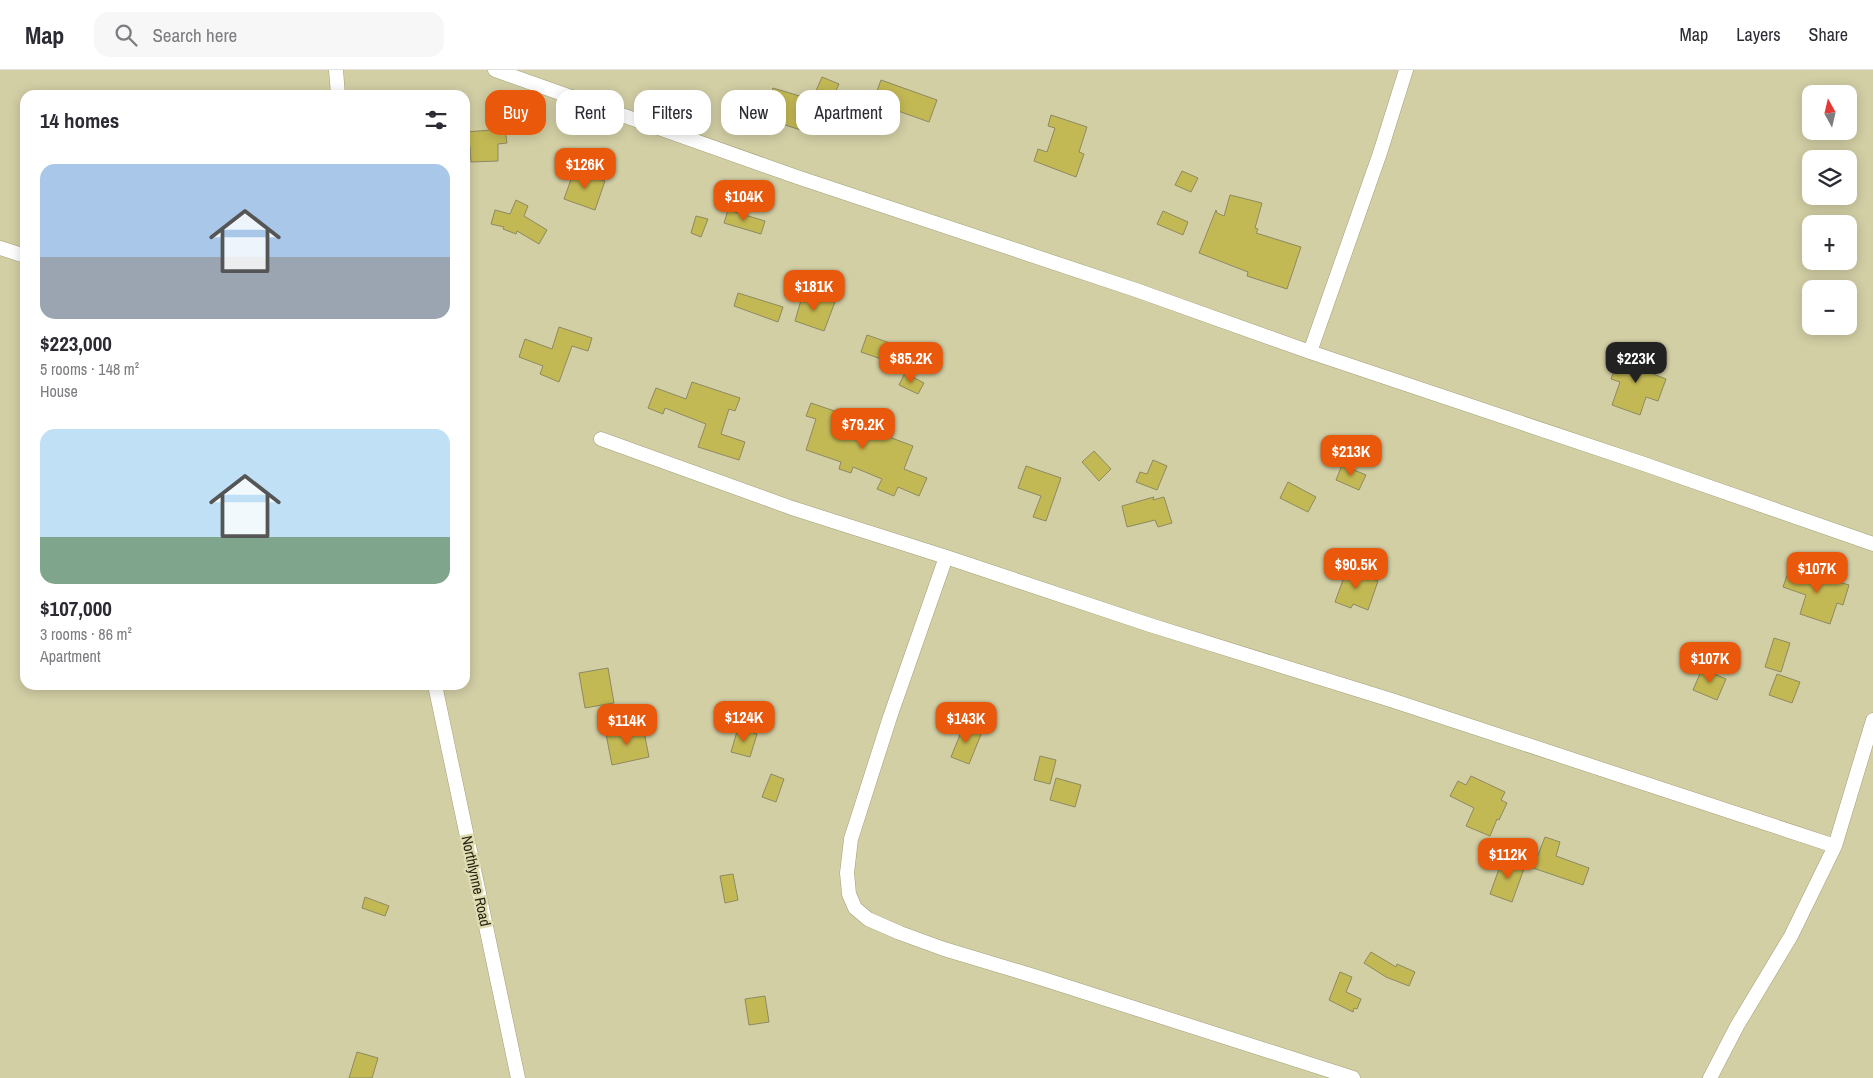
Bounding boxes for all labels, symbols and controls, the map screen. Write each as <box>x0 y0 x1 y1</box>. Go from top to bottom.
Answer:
search box <box>94 12 444 57</box>
text: Map <box>25 19 64 51</box>
icon: search <box>112 21 140 49</box>
text: Search here <box>152 22 237 48</box>
text: Map <box>1680 22 1708 47</box>
text: Layers <box>1736 22 1781 47</box>
text: Share <box>1809 22 1848 47</box>
north arrow <box>1802 85 1858 140</box>
map controls <box>1802 85 1857 335</box>
chip: Buy <box>485 90 546 135</box>
chip: Rent <box>556 90 624 135</box>
chip: Filters <box>634 90 711 135</box>
chip: New <box>721 90 786 135</box>
chip: Apartment <box>796 90 900 135</box>
text: 14 homes <box>40 106 119 135</box>
icon: filters <box>422 106 450 134</box>
pin: $126K <box>550 148 620 190</box>
button: layers <box>1802 150 1857 205</box>
text: $126K <box>566 153 604 175</box>
pin: $104K <box>709 180 779 222</box>
text: $104K <box>725 185 763 207</box>
icon: home <box>200 196 290 286</box>
button: + <box>1802 215 1857 270</box>
pin: $181K <box>779 270 849 312</box>
text: $181K <box>795 275 833 297</box>
button: − <box>1802 280 1857 335</box>
text: $223,000 <box>40 329 112 358</box>
pin: $85.2K <box>870 342 952 384</box>
pin: $223K <box>1601 342 1671 384</box>
text: $85.2K <box>890 347 932 369</box>
text: $223K <box>1617 347 1655 369</box>
text: 5 rooms · 148 m² <box>40 358 139 380</box>
text: House <box>40 380 78 402</box>
pin: $79.2K <box>822 408 904 450</box>
text: $79.2K <box>842 413 884 435</box>
pin: $213K <box>1316 434 1386 477</box>
text: $213K <box>1332 440 1370 462</box>
icon: home <box>200 461 290 551</box>
pin: $90.5K <box>1315 548 1397 590</box>
pin: $107K <box>1782 552 1852 594</box>
text: $90.5K <box>1335 553 1377 575</box>
text: $107K <box>1798 557 1836 579</box>
text: $107,000 <box>40 594 112 623</box>
text: 3 rooms · 86 m² <box>40 623 132 645</box>
pin: $107K <box>1675 642 1745 684</box>
text: Apartment <box>40 645 101 667</box>
text: $107K <box>1691 647 1729 669</box>
pin: $124K <box>709 700 779 743</box>
pin: $143K <box>931 702 1001 744</box>
pin: $114K <box>592 704 662 746</box>
text: $124K <box>725 706 763 728</box>
text: $143K <box>947 707 985 729</box>
text: $114K <box>608 709 646 731</box>
street label: Northlynne Road <box>457 834 496 928</box>
pin: $112K <box>1473 838 1543 880</box>
text: $112K <box>1489 843 1527 865</box>

